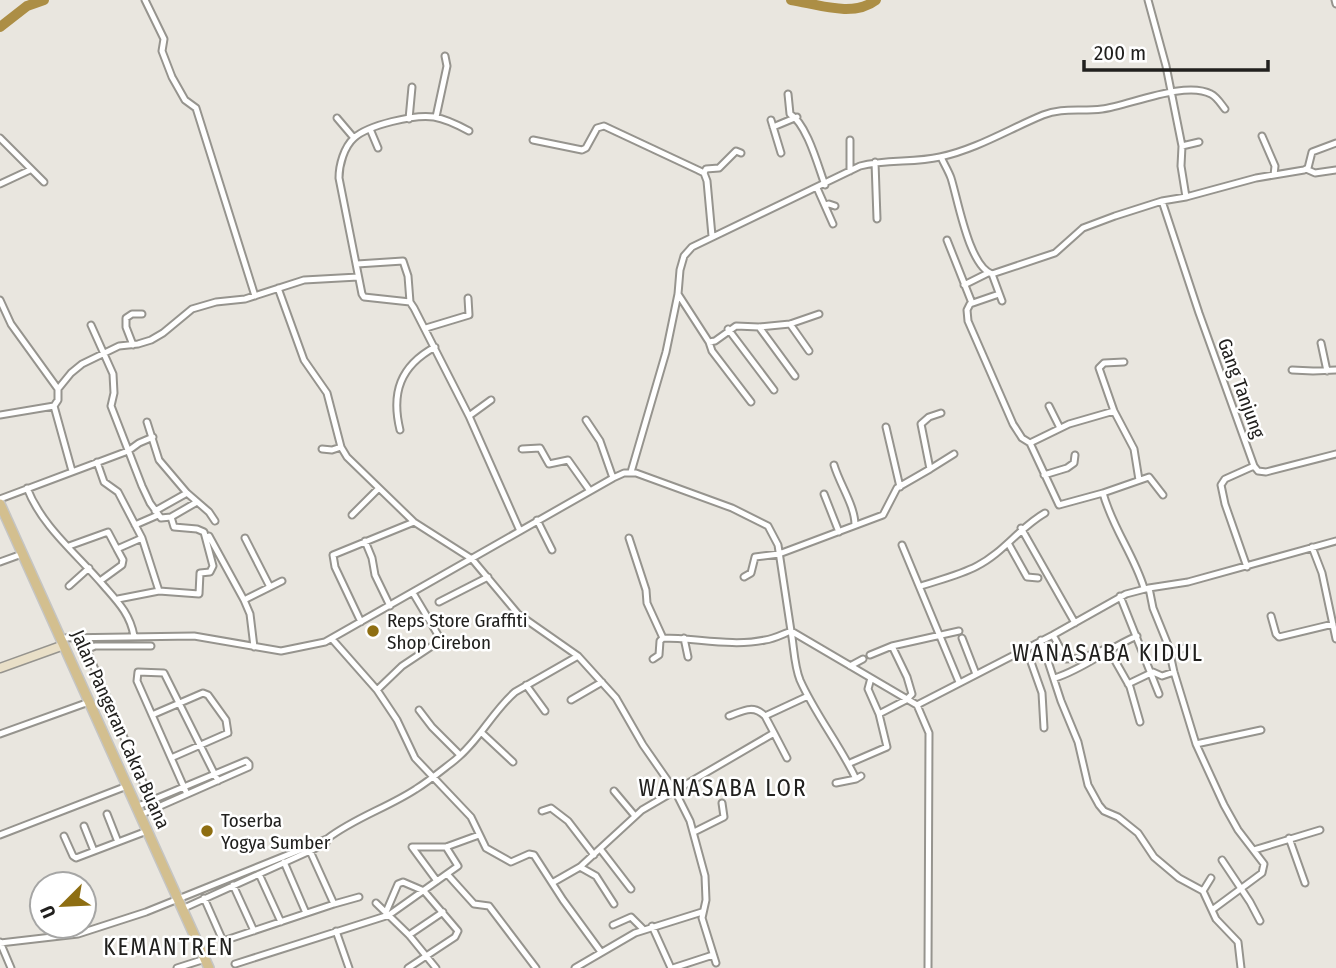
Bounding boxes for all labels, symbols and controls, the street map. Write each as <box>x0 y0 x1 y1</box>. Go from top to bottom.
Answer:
scale bar <box>1084 28 1268 72</box>
text: 200 m <box>1094 40 1146 66</box>
street label: Gang Tanjung <box>1213 335 1270 441</box>
place label: Reps Store Graffiti Shop Cirebon <box>387 609 527 654</box>
marker: Reps Store Graffiti Shop Cirebon <box>365 623 381 639</box>
street label: Jalan Pangeran Cakra Buana <box>66 626 175 832</box>
district label: WANASABA KIDUL <box>1012 639 1204 667</box>
district label: WANASABA LOR <box>639 774 807 802</box>
place label: Toserba Yogya Sumber <box>221 809 331 854</box>
marker: Toserba Yogya Sumber <box>199 823 215 839</box>
north arrow <box>28 870 98 940</box>
text: U <box>35 902 61 921</box>
district label: KEMANTREN <box>103 933 235 961</box>

